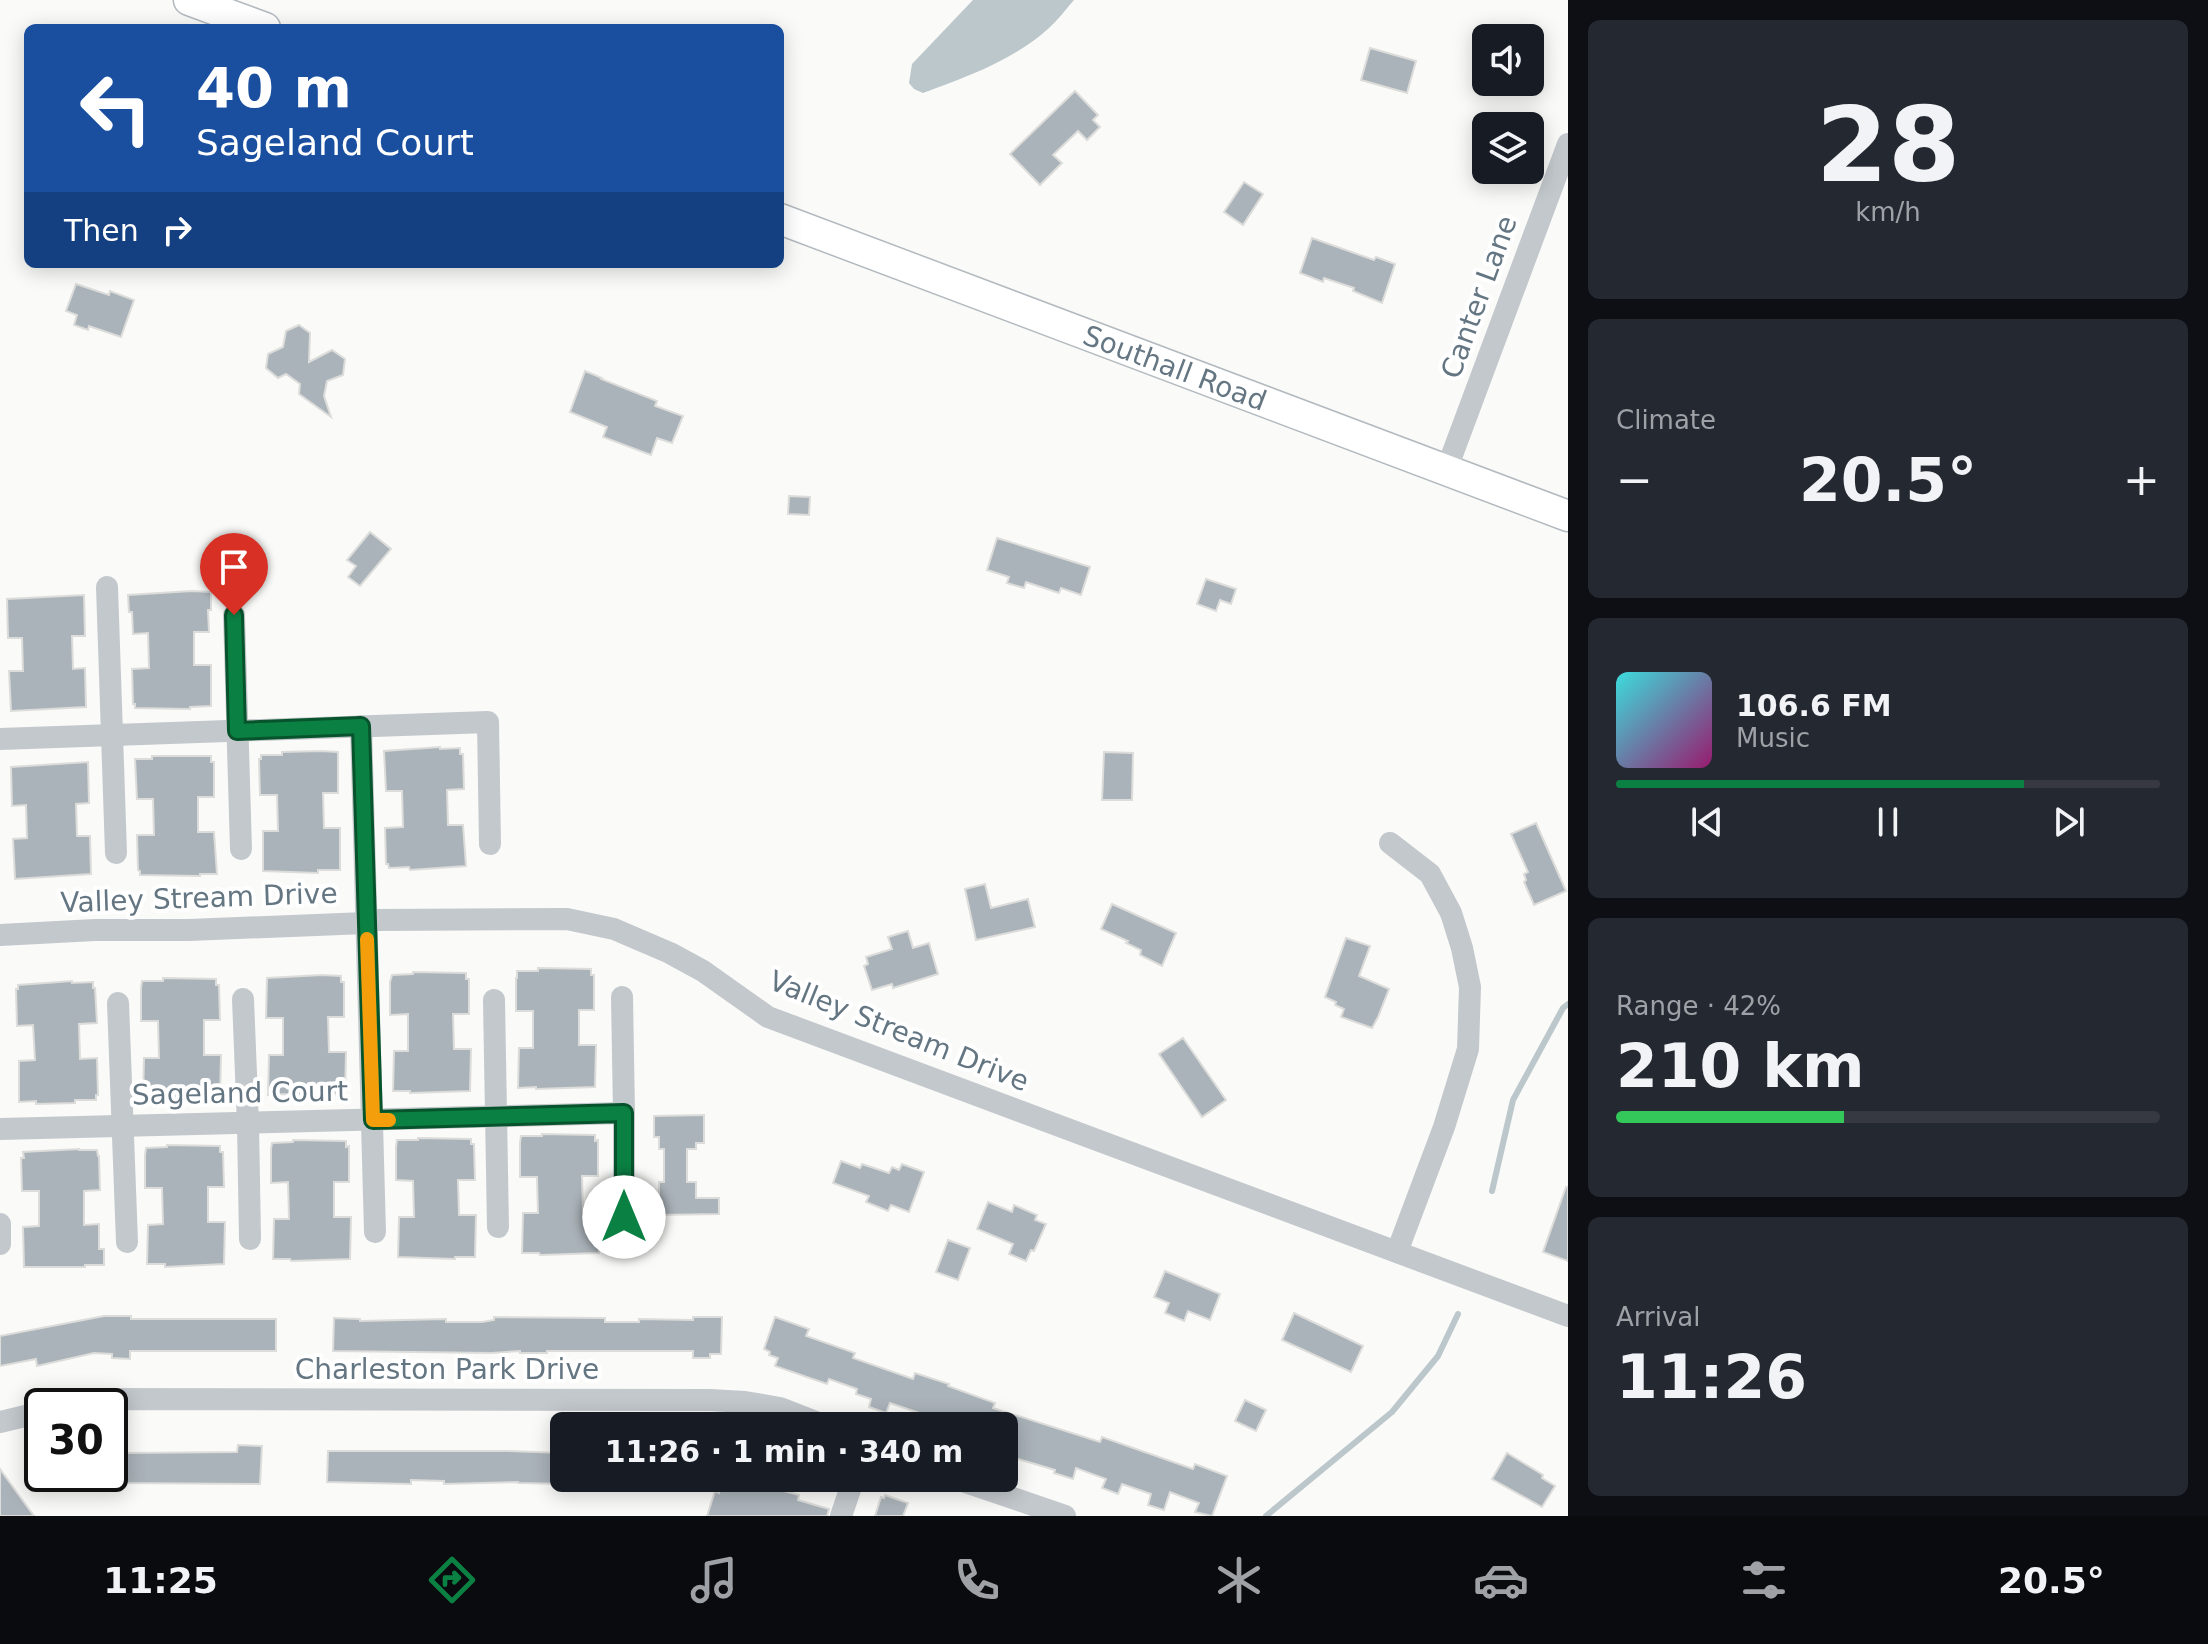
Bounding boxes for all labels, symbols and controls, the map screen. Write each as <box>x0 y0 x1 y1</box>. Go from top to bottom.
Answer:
map controls <box>1472 24 1544 184</box>
button: sound <box>1472 24 1544 96</box>
text: 40 m <box>196 55 352 120</box>
icon: left <box>64 56 168 160</box>
text: 28 <box>1816 84 1960 206</box>
button: layers <box>1472 112 1544 184</box>
text: Sageland Court <box>196 122 474 163</box>
text: km/h <box>1855 197 1921 227</box>
icon: right <box>155 208 199 252</box>
street label: Canter Lane <box>1434 211 1524 383</box>
text: Then <box>64 213 139 248</box>
street label: Southall Road <box>1079 318 1271 417</box>
text: Climate <box>1616 405 1716 435</box>
text: 20.5° <box>1799 445 1977 515</box>
text: − <box>1616 454 1653 505</box>
text: + <box>2123 454 2160 505</box>
pin <box>200 533 268 615</box>
icon: arrive <box>212 545 256 589</box>
text: 106.6 FM <box>1736 688 1892 723</box>
text: Music <box>1736 723 1810 753</box>
icon: previous <box>1685 800 1729 844</box>
icon: pause <box>1866 800 1910 844</box>
icon: next <box>2047 800 2091 844</box>
street label: Valley Stream Drive <box>60 877 338 919</box>
street label: Valley Stream Drive <box>764 964 1034 1098</box>
text: Range · 42% <box>1616 991 1781 1021</box>
text: 210 km <box>1616 1031 1865 1101</box>
street label: Sageland Court <box>132 1075 348 1111</box>
position arrow <box>582 1175 666 1259</box>
text: Arrival <box>1616 1302 1700 1332</box>
text: 11:26 <box>1616 1342 1807 1412</box>
street label: Charleston Park Drive <box>295 1353 599 1386</box>
speed limit sign: 30 <box>24 1388 128 1492</box>
text: 11:26 · 1 min · 340 m <box>605 1434 963 1469</box>
icon: directions <box>424 1552 480 1608</box>
icon: music <box>686 1552 742 1608</box>
icon: phone <box>949 1552 1005 1608</box>
icon: climate <box>1211 1552 1267 1608</box>
icon: car <box>1473 1552 1529 1608</box>
icon: filters <box>1736 1552 1792 1608</box>
text: 11:25 <box>103 1560 218 1601</box>
text: 20.5° <box>1998 1560 2105 1601</box>

